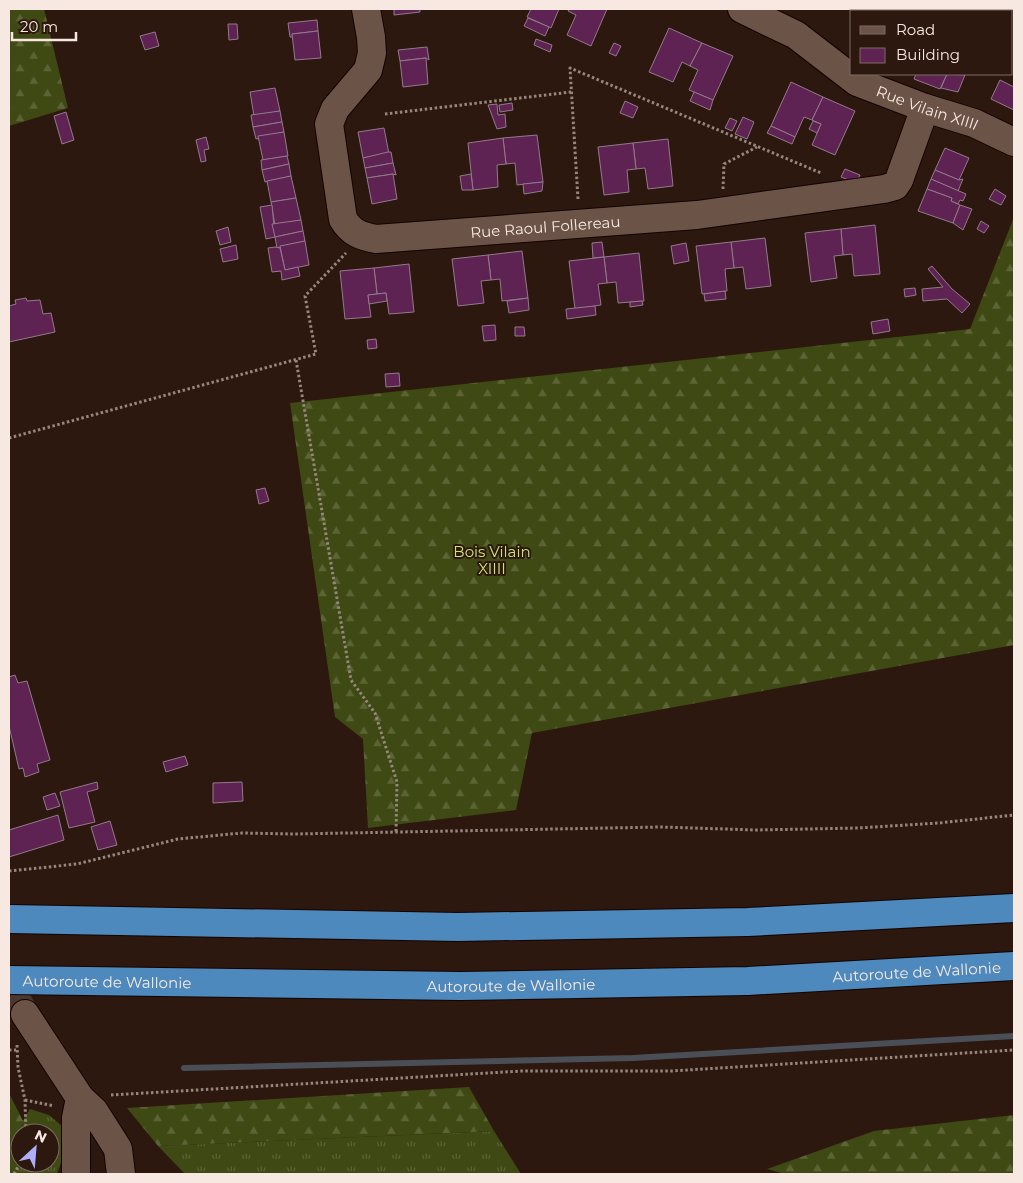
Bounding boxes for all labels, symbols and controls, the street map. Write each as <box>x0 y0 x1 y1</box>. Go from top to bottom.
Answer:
scale bar <box>12 10 76 42</box>
legend <box>850 10 1013 75</box>
text: 20 m <box>20 17 58 36</box>
text: Road <box>896 20 935 39</box>
text: Building <box>896 45 960 64</box>
street label: Rue Vilain XIIII <box>874 81 982 134</box>
street label: Rue Raoul Follereau <box>469 211 621 241</box>
park label: Bois Vilain XIIII <box>453 542 531 578</box>
street label: Autoroute de Wallonie <box>832 957 1001 986</box>
street label: Autoroute de Wallonie <box>23 971 191 992</box>
street label: Autoroute de Wallonie <box>426 974 595 996</box>
north arrow <box>10 1123 60 1173</box>
text: N <box>32 1126 50 1147</box>

